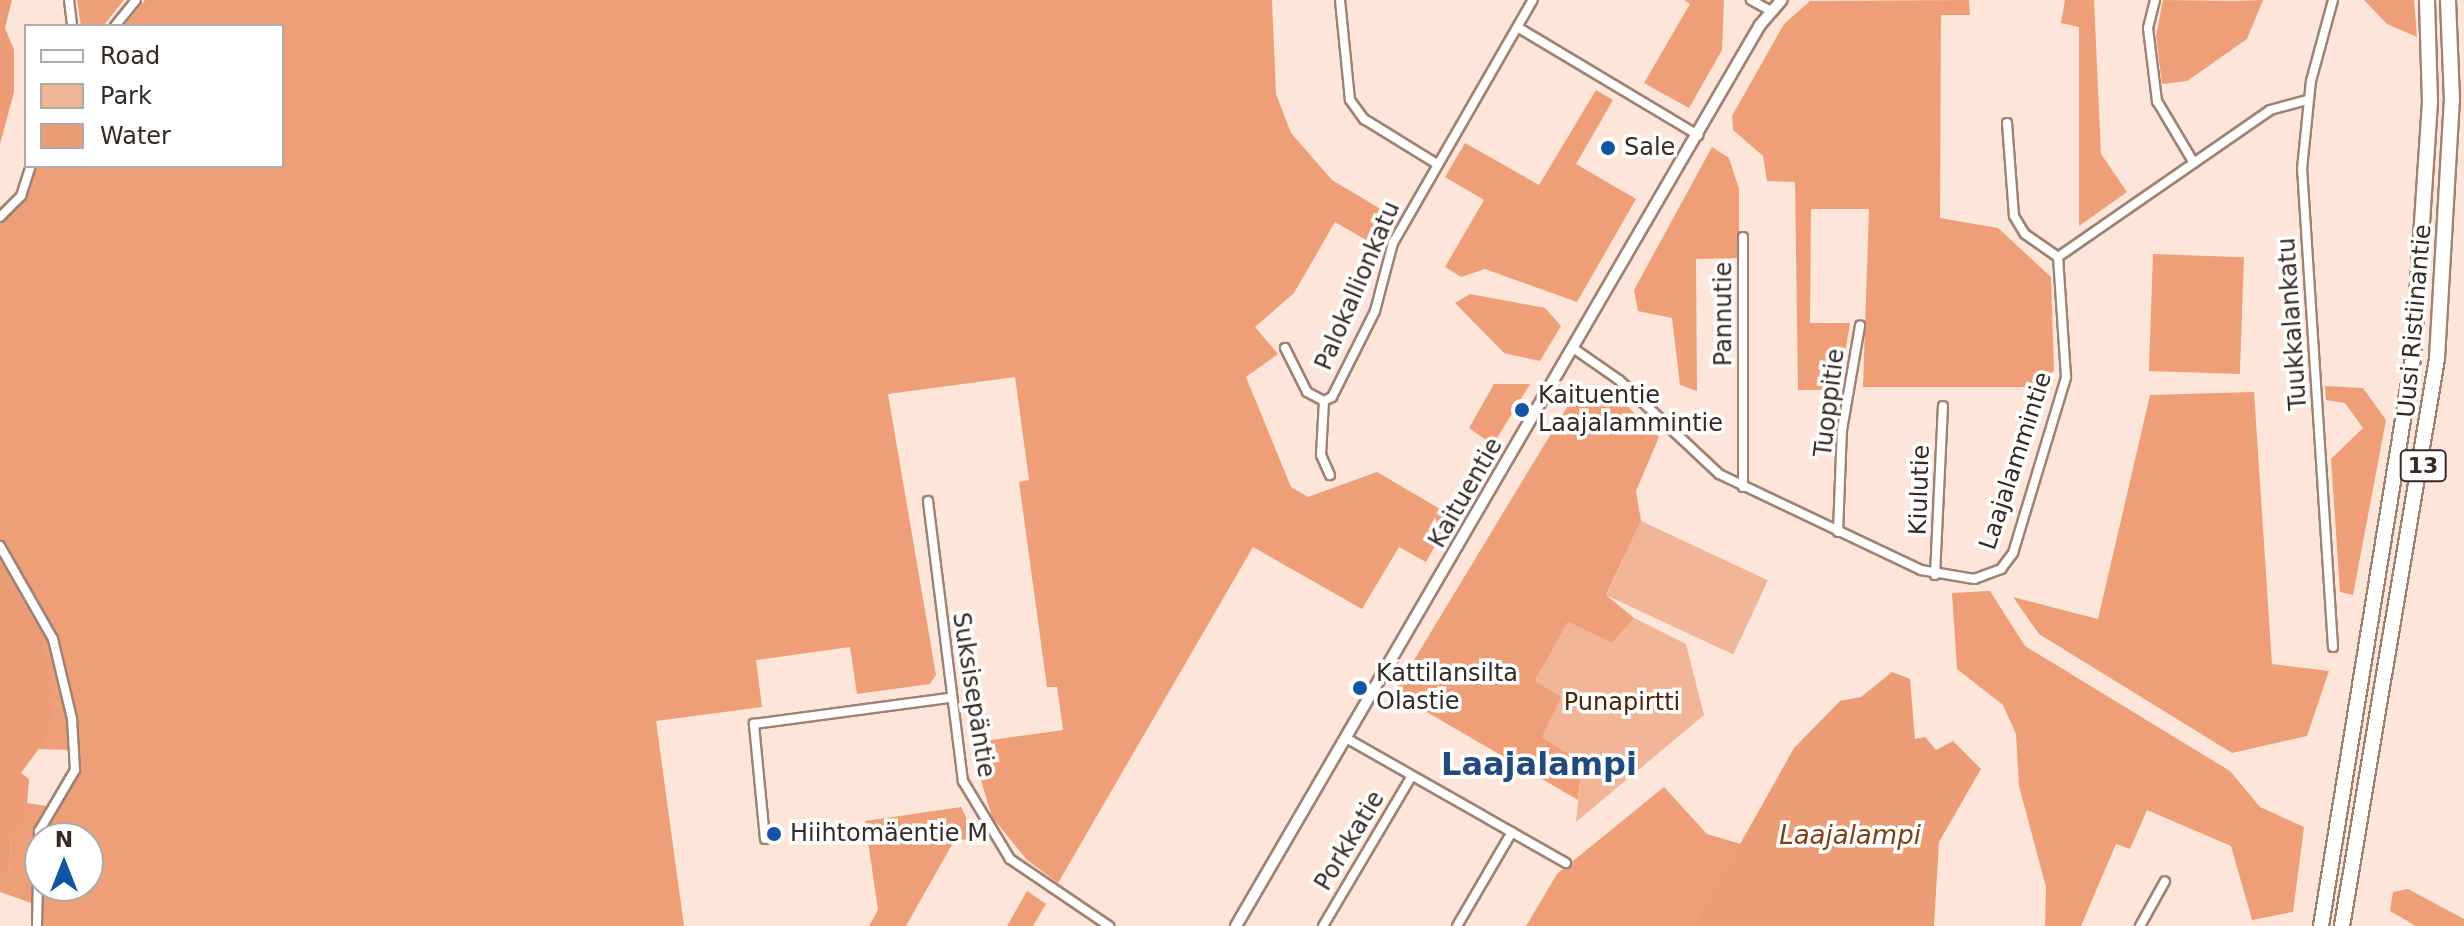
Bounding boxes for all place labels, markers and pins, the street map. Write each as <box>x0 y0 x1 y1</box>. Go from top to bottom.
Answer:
place label: Sale <box>1624 134 1675 162</box>
marker: Sale <box>1599 139 1617 157</box>
place label: Kaituentie Laajalammintie <box>1538 382 1723 438</box>
marker: Kaituentie Laajalammintie <box>1513 401 1531 419</box>
place label: Kattilansilta Olastie <box>1376 660 1518 716</box>
marker: Kattilansilta Olastie <box>1351 679 1369 697</box>
place label: Hiihtomäentie M <box>790 820 988 848</box>
marker: Hiihtomäentie M <box>765 825 783 843</box>

